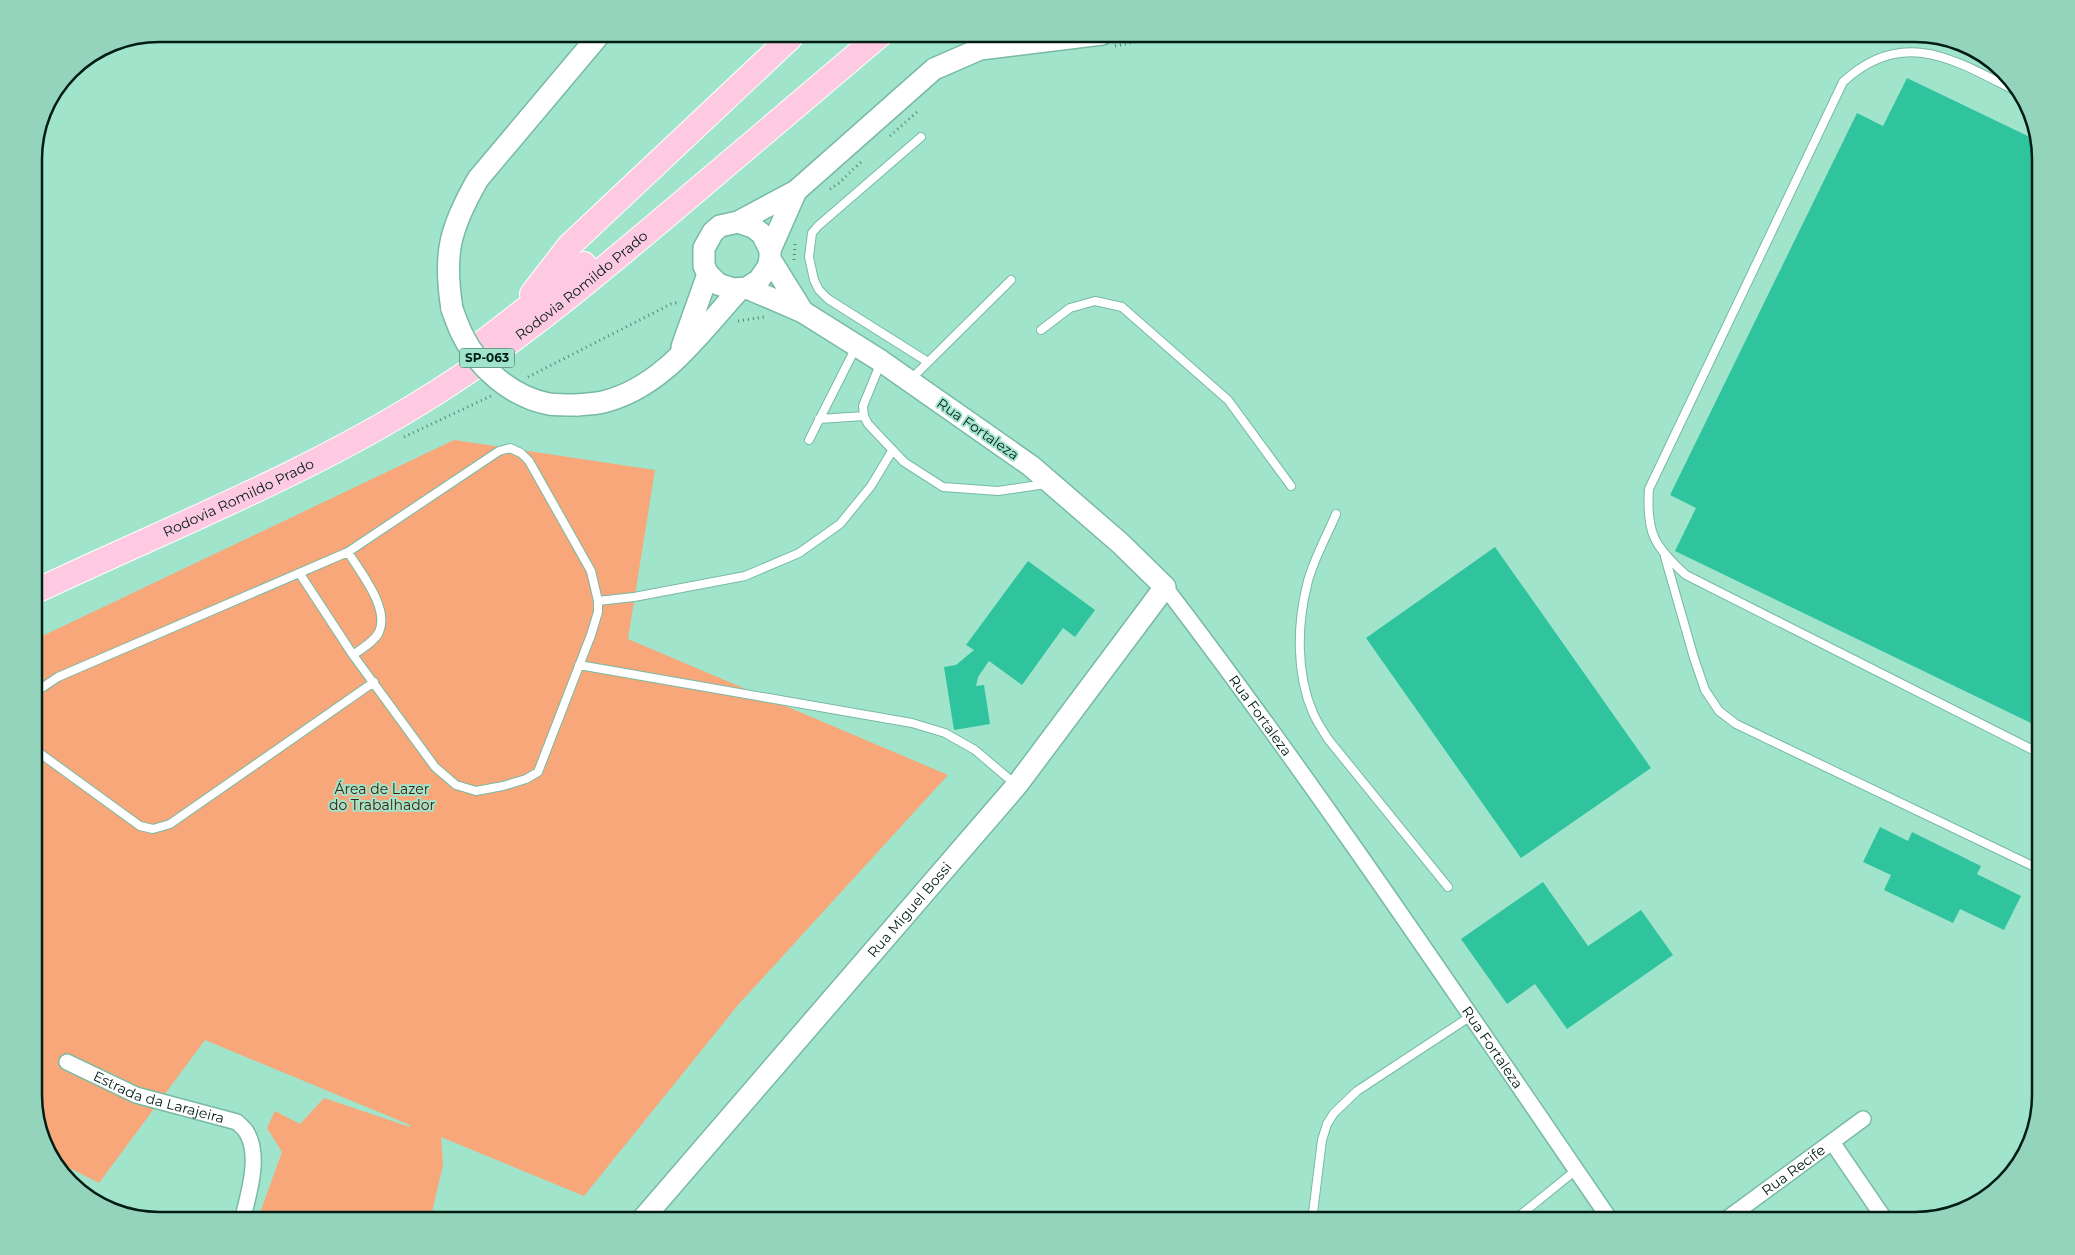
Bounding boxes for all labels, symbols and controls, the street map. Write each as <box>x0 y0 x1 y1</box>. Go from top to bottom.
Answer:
street label: Rodovia Romildo Prado <box>512 226 652 344</box>
road number: SP-063 <box>460 348 514 368</box>
street label: Rua Fortaleza <box>934 394 1022 464</box>
street label: Rodovia Romildo Prado <box>160 454 317 541</box>
street label: Rua Fortaleza <box>1225 671 1296 760</box>
park label: Área de Lazer do Trabalhador <box>329 780 435 814</box>
street label: Rua Miguel Bossi <box>863 858 956 961</box>
street label: Rua Fortaleza <box>1458 1003 1527 1092</box>
street label: Estrada da Larajeira <box>91 1067 226 1127</box>
street label: Rua Recife <box>1758 1141 1829 1199</box>

